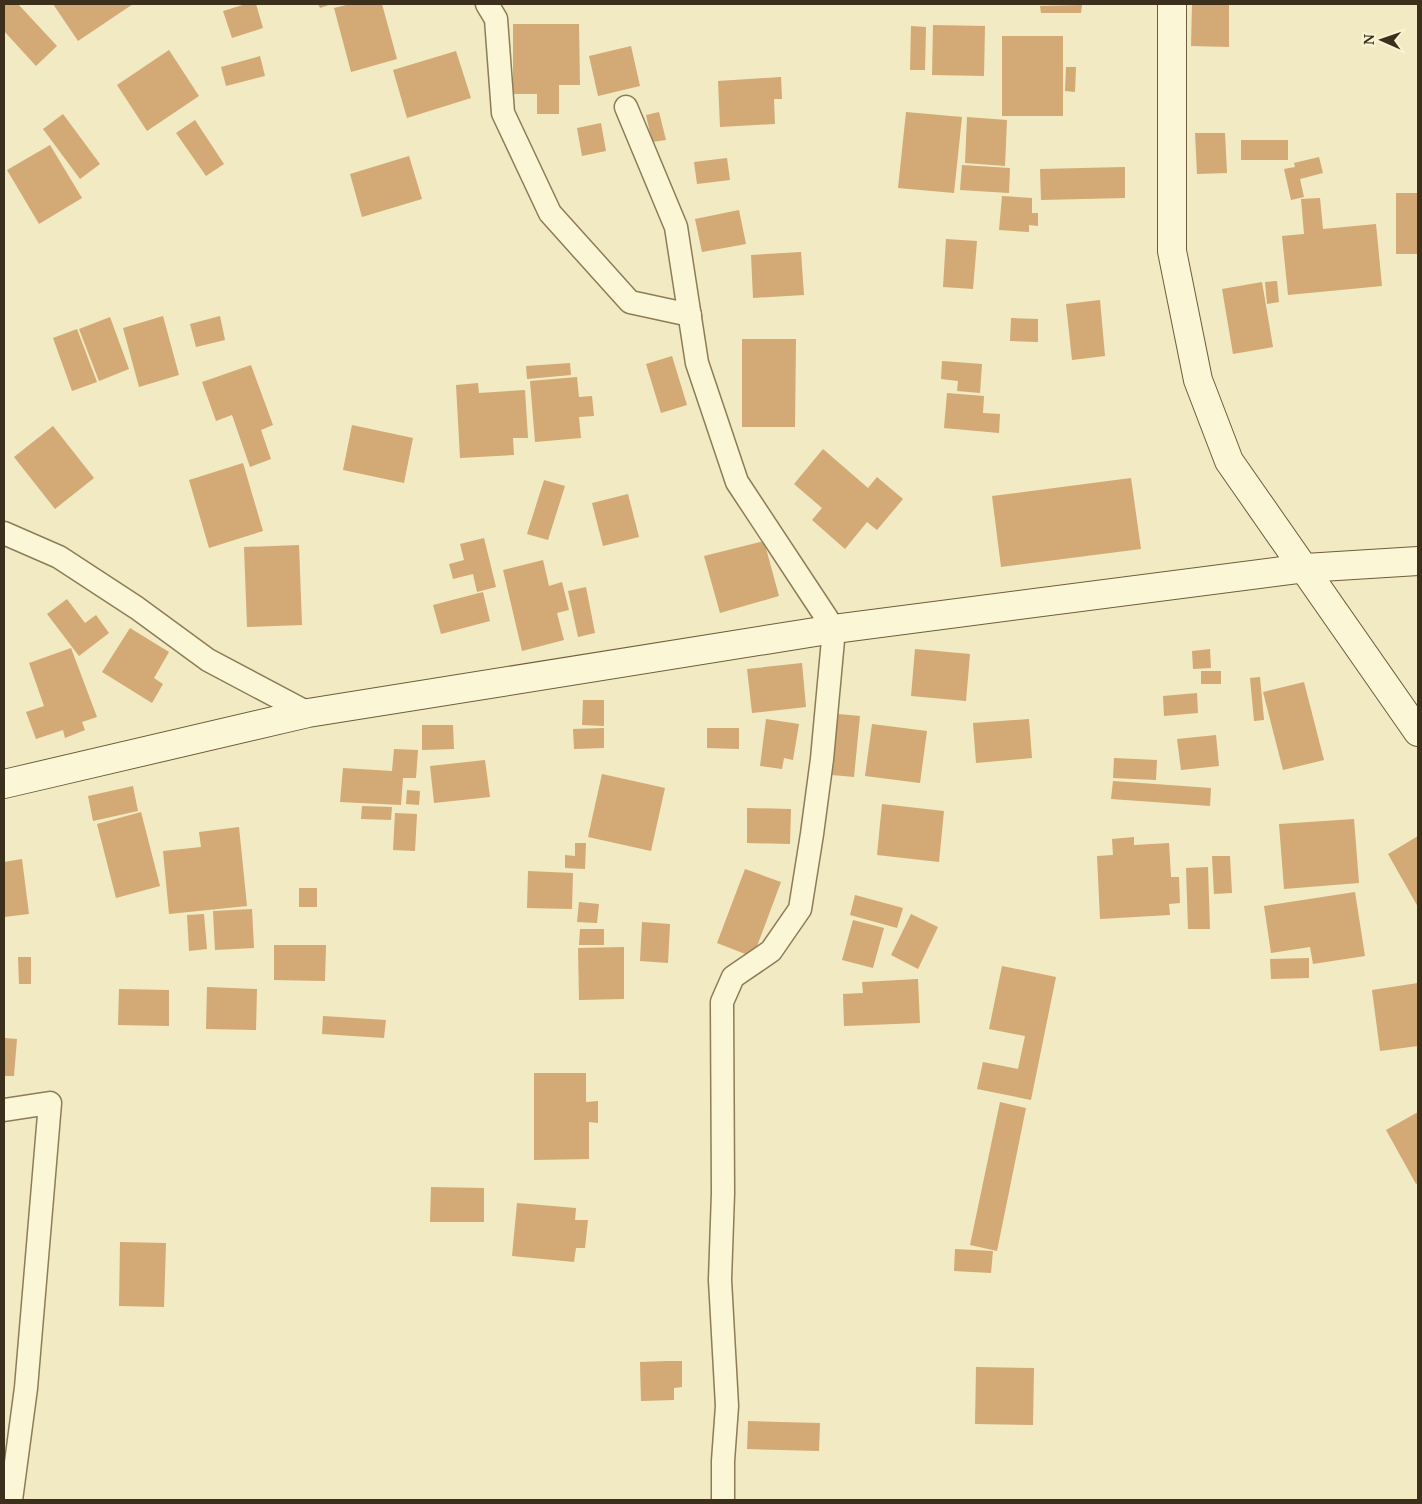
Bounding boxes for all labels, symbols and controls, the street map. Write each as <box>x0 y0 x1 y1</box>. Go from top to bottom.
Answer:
north arrow <box>1357 15 1407 65</box>
text: N <box>1359 34 1378 45</box>

